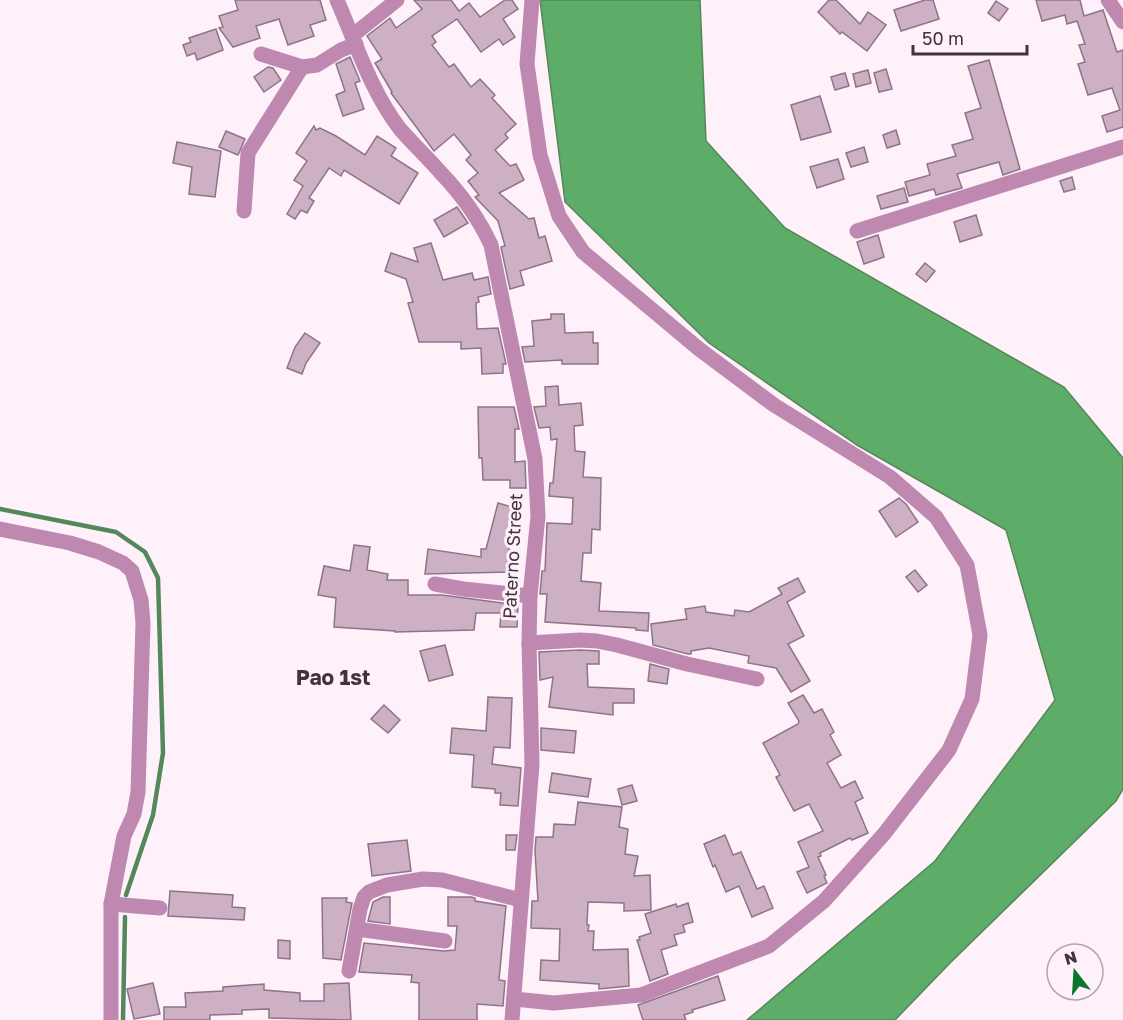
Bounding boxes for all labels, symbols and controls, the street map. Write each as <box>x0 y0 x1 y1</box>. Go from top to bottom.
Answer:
scale bar <box>913 18 1027 56</box>
text: 50 m <box>922 27 964 49</box>
street label: Paterno Street <box>498 492 526 619</box>
district label: Pao 1st <box>296 664 370 690</box>
north arrow <box>1045 942 1105 1002</box>
text: N <box>1062 946 1079 969</box>

